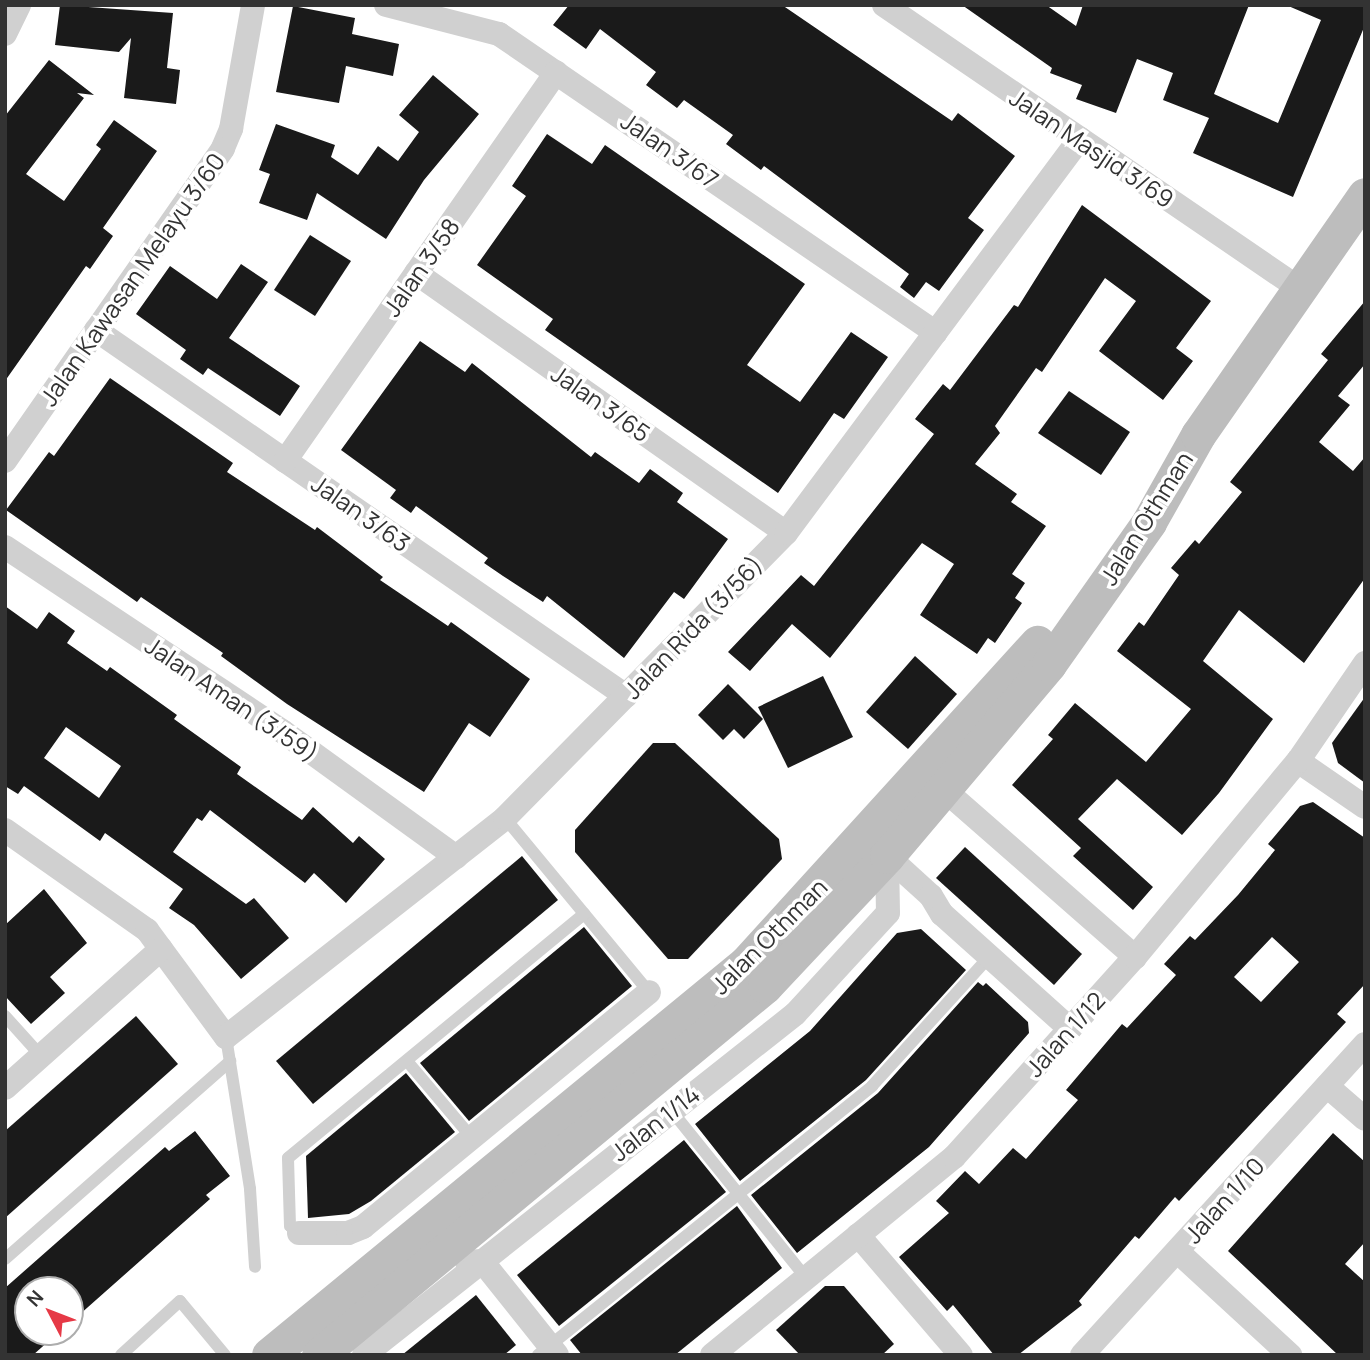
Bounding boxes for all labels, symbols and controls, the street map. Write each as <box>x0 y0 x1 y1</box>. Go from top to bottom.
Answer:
street label: Jalan Masjid 3/69 <box>1005 83 1179 213</box>
street label: Jalan 3/67 <box>616 106 724 194</box>
street label: Jalan Kawasan Melayu 3/60 <box>34 147 230 411</box>
street label: Jalan 3/58 <box>377 213 465 321</box>
street label: Jalan 3/65 <box>546 359 656 447</box>
street label: Jalan Othman <box>1094 446 1198 590</box>
street label: Jalan 3/63 <box>306 469 416 557</box>
street label: Jalan Rida (3/56) <box>618 550 768 704</box>
street label: Jalan Aman (3/59) <box>140 631 324 767</box>
street label: Jalan Othman <box>705 872 833 1000</box>
street label: Jalan 1/12 <box>1019 986 1111 1082</box>
street label: Jalan 1/14 <box>605 1079 705 1167</box>
street label: Jalan 1/10 <box>1178 1151 1270 1249</box>
north arrow <box>14 1276 84 1346</box>
text: N <box>21 1285 49 1312</box>

